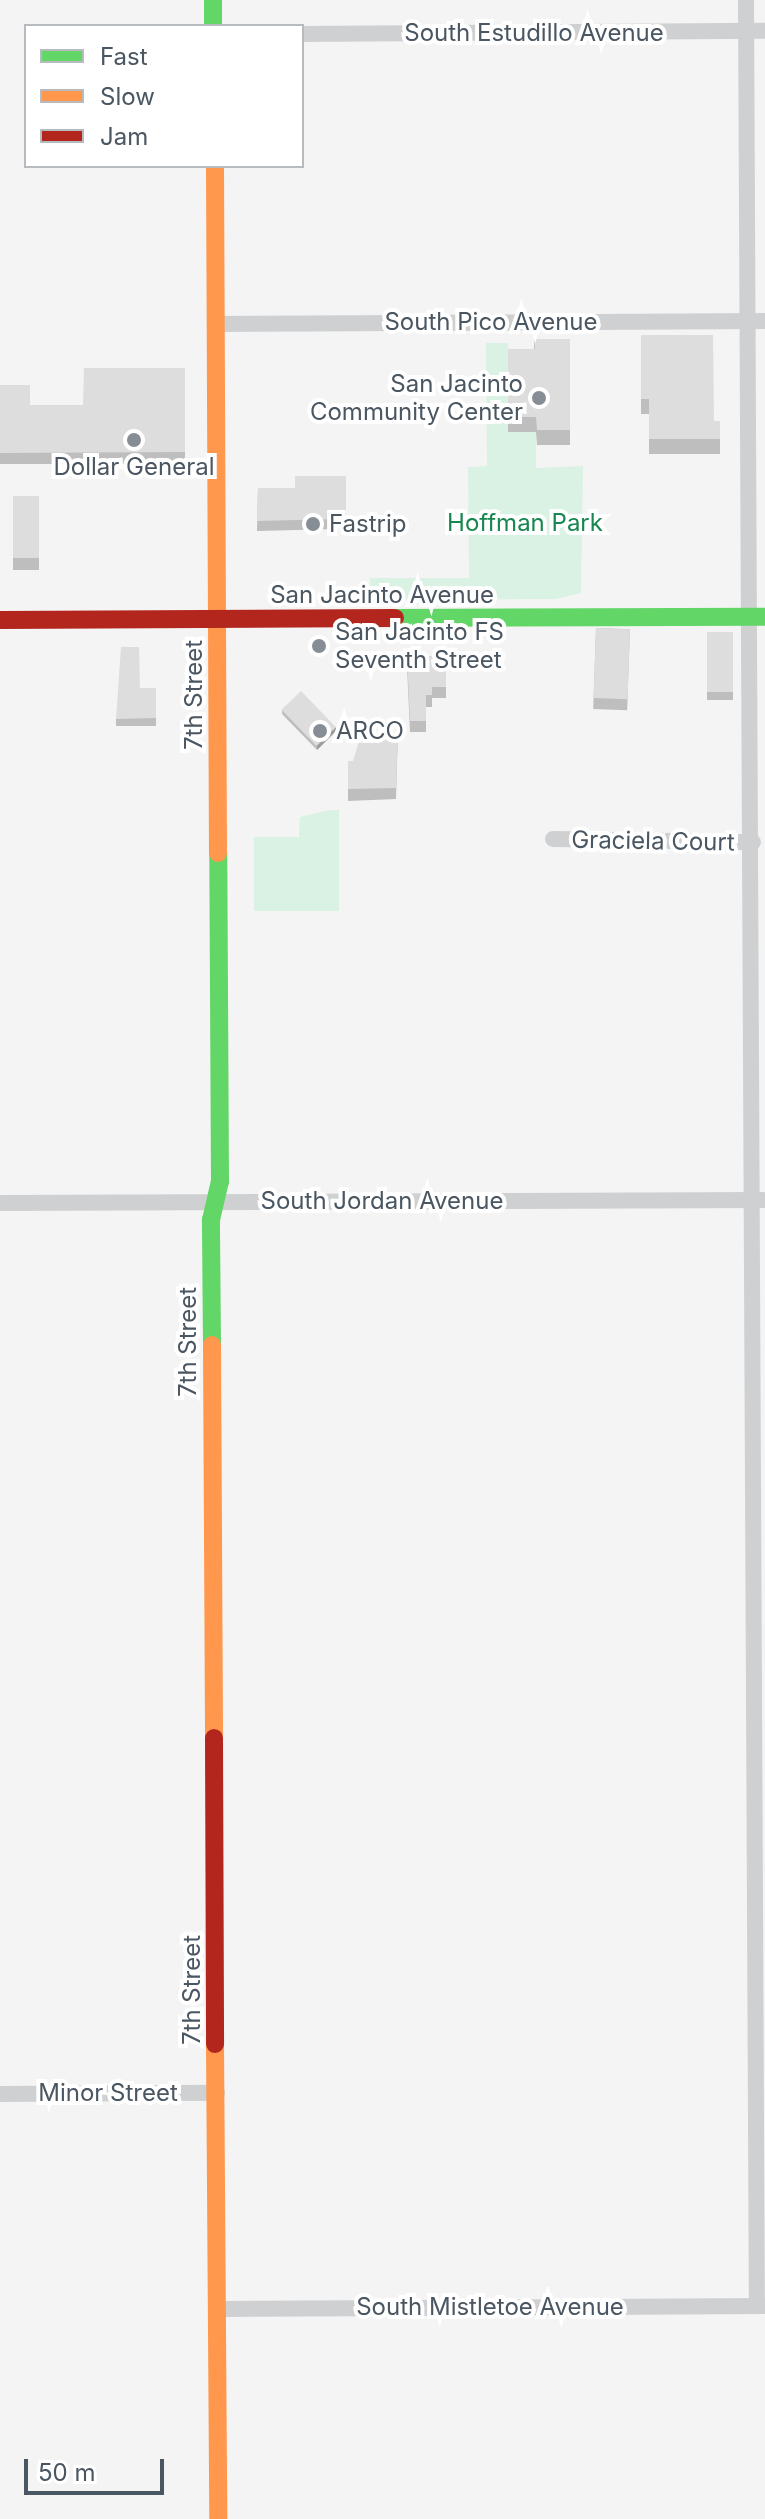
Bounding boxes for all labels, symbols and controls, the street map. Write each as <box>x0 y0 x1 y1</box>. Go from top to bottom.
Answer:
street label: South Estudillo Avenue <box>404 19 664 47</box>
legend <box>24 24 304 168</box>
text: Fast <box>100 42 148 71</box>
text: Slow <box>100 82 155 111</box>
text: Jam <box>100 122 148 151</box>
street label: South Pico Avenue <box>384 308 598 336</box>
place label: San Jacinto Community Center <box>310 370 523 426</box>
marker: San Jacinto Community Center <box>530 389 548 407</box>
marker: Dollar General <box>125 431 143 449</box>
place label: Dollar General <box>54 453 214 481</box>
park label: Hoffman Park <box>447 509 603 537</box>
place label: Fastrip <box>329 510 406 538</box>
marker: Fastrip <box>304 515 322 533</box>
street label: San Jacinto Avenue <box>270 581 494 609</box>
place label: San Jacinto FS Seventh Street <box>335 618 504 674</box>
marker: San Jacinto FS Seventh Street <box>310 637 328 655</box>
street label: 7th Street <box>180 640 208 750</box>
place label: ARCO <box>336 717 404 745</box>
marker: ARCO <box>311 722 329 740</box>
street label: Graciela Court <box>571 825 735 857</box>
street label: South Jordan Avenue <box>261 1187 503 1215</box>
street label: 7th Street <box>174 1287 202 1397</box>
street label: 7th Street <box>178 1935 206 2045</box>
street label: Minor Street <box>38 2079 178 2107</box>
street label: South Mistletoe Avenue <box>356 2293 624 2321</box>
scale bar <box>28 2443 168 2493</box>
text: 50 m <box>38 2458 96 2487</box>

